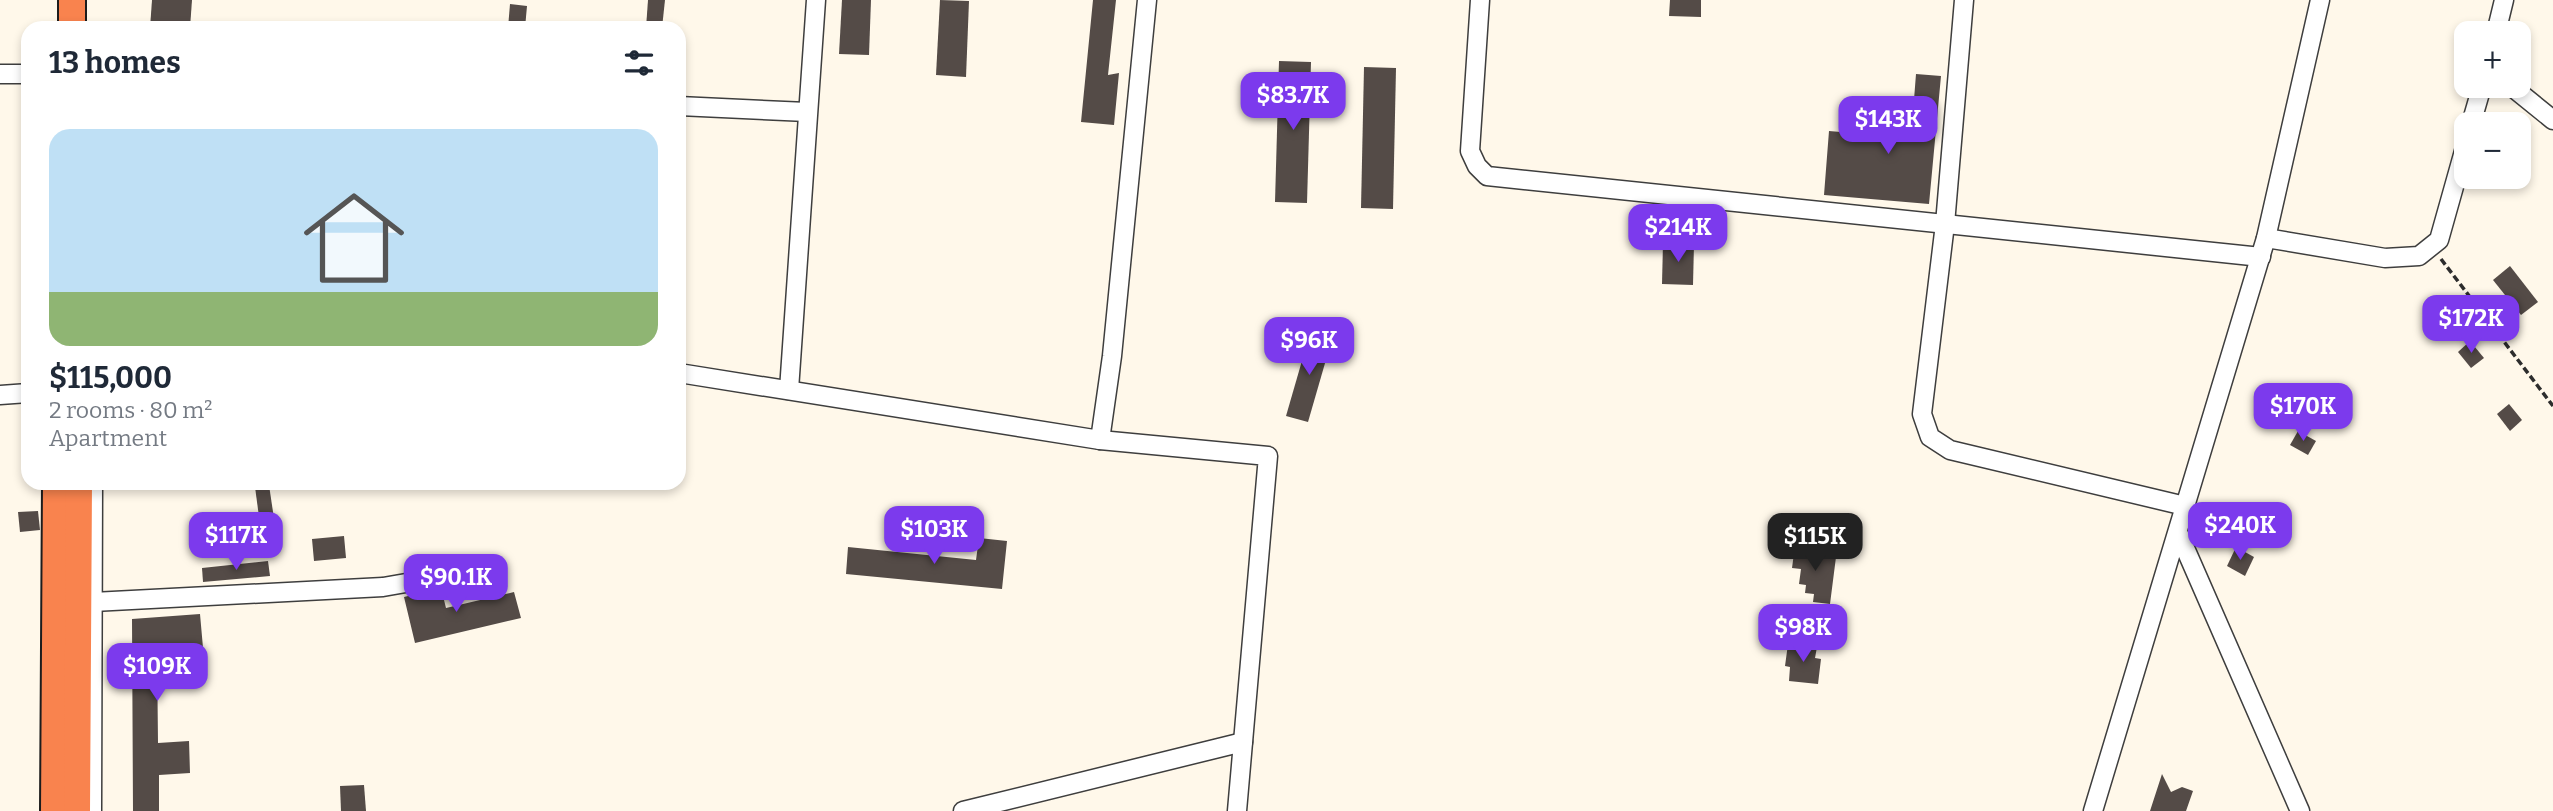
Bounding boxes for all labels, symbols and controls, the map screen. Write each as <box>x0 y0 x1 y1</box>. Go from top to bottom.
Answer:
map controls <box>2454 21 2531 189</box>
button: + <box>2454 21 2531 98</box>
icon: filters <box>620 44 658 82</box>
text: 13 homes <box>49 45 181 81</box>
pin: $83.7K <box>1236 72 1350 132</box>
text: $83.7K <box>1257 81 1329 109</box>
pin: $143K <box>1839 96 1937 156</box>
text: $143K <box>1854 105 1922 133</box>
button: − <box>2454 112 2531 189</box>
icon: home <box>291 175 417 301</box>
pin: $214K <box>1629 204 1727 264</box>
text: $214K <box>1644 213 1712 241</box>
pin: $172K <box>2422 296 2520 355</box>
text: $172K <box>2438 304 2504 332</box>
pin: $96K <box>1268 318 1350 377</box>
text: $96K <box>1280 326 1338 354</box>
text: $115,000 <box>49 360 172 396</box>
pin: $170K <box>2254 384 2352 443</box>
text: $170K <box>2270 392 2336 420</box>
text: 2 rooms · 80 m² <box>49 396 212 424</box>
text: Apartment <box>49 424 167 452</box>
pin: $240K <box>2191 503 2289 562</box>
pin: $103K <box>885 506 983 566</box>
text: $240K <box>2204 511 2276 539</box>
pin: $117K <box>187 512 285 572</box>
pin: $115K <box>1766 514 1864 573</box>
text: $103K <box>900 515 968 543</box>
text: $117K <box>205 521 267 549</box>
text: $115K <box>1784 522 1846 550</box>
pin: $90.1K <box>399 554 513 614</box>
text: $90.1K <box>420 563 492 591</box>
pin: $98K <box>1762 604 1844 664</box>
text: $98K <box>1774 613 1832 641</box>
pin: $109K <box>108 644 206 703</box>
text: $109K <box>123 652 191 680</box>

